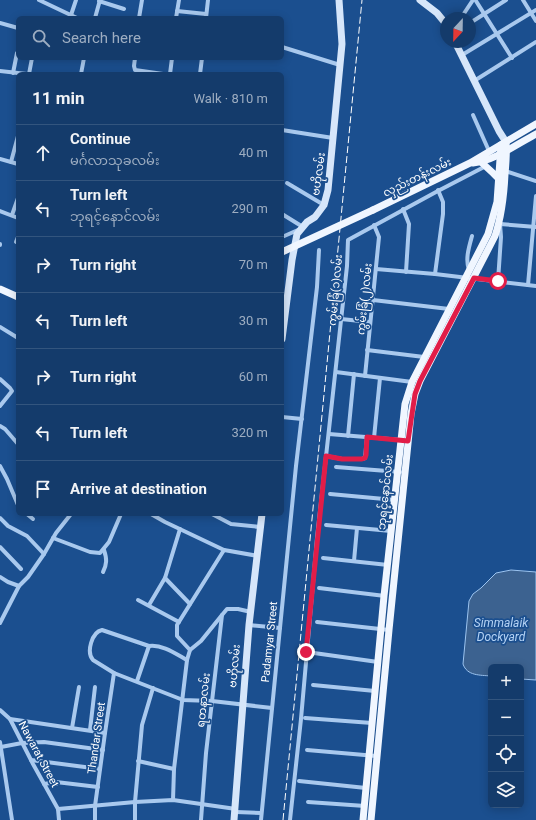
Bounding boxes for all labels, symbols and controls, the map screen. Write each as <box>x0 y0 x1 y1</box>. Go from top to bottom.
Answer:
north arrow <box>440 12 476 48</box>
search box <box>16 16 284 60</box>
icon: search <box>30 27 52 49</box>
text: Search here <box>62 29 141 47</box>
text: 11 min <box>32 88 85 108</box>
text: Walk · 810 m <box>193 91 268 106</box>
text: Continue <box>70 130 131 148</box>
icon: ahead <box>32 142 54 164</box>
text: 40 m <box>239 145 268 160</box>
street label: ဗဟိုလမ်း <box>308 151 330 197</box>
text: မင်္ဂလာသုခလမ်း <box>70 153 159 168</box>
street label: လှည်းတန်းလမ်း <box>380 154 455 201</box>
text: Turn left <box>70 186 127 204</box>
icon: left <box>32 198 54 220</box>
text: 290 m <box>231 201 268 216</box>
text: ဘုရင့်နောင်လမ်း <box>70 209 160 224</box>
icon: right <box>32 254 54 276</box>
street label: ကွမ်းခြံ(၁)လမ်း <box>325 254 347 326</box>
text: Turn right <box>70 256 136 274</box>
text: 70 m <box>239 257 268 272</box>
street label: ကွမ်းခြံ(၂)လမ်း <box>353 262 377 336</box>
route start <box>489 272 507 290</box>
icon: left <box>32 310 54 332</box>
text: Turn left <box>70 312 127 330</box>
text: 30 m <box>239 313 268 328</box>
icon: right <box>32 366 54 388</box>
text: Turn right <box>70 368 136 386</box>
text: 60 m <box>239 369 268 384</box>
icon: left <box>32 422 54 444</box>
text: Turn left <box>70 424 127 442</box>
text: 320 m <box>231 425 268 440</box>
street label: ဘုရင့်နောင်လမ်း <box>374 453 398 531</box>
icon: arrive <box>32 478 54 500</box>
text: Arrive at destination <box>70 480 207 498</box>
street label: Padamyar Street <box>259 601 280 683</box>
water label: Simmalaik Dockyard <box>474 616 529 644</box>
route end <box>297 643 315 661</box>
street label: ဗဟိုလမ်း <box>225 644 245 688</box>
map controls <box>488 664 524 808</box>
button: + <box>488 664 524 700</box>
street label: ရတနာလမ်း <box>193 672 215 728</box>
button: − <box>488 700 524 736</box>
street label: Thandar Street <box>85 701 108 775</box>
street label: Nawarat Street <box>16 719 62 790</box>
button: locate <box>488 736 524 772</box>
button: layers <box>488 772 524 808</box>

